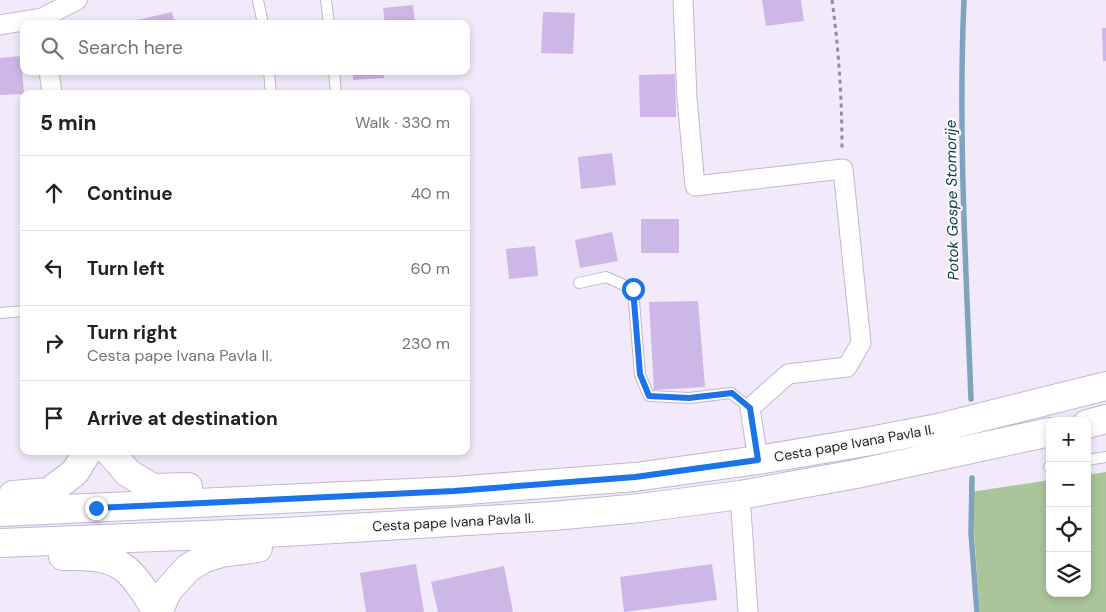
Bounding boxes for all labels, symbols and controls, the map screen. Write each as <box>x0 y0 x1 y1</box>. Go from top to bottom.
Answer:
search box <box>20 20 470 75</box>
icon: search <box>38 34 66 62</box>
text: Search here <box>78 35 183 60</box>
text: 5 min <box>40 109 96 137</box>
text: Walk · 330 m <box>355 112 450 133</box>
water label: Potok Gospe Stomorije <box>941 119 963 280</box>
icon: ahead <box>40 179 68 207</box>
text: Continue <box>87 181 173 206</box>
text: 40 m <box>411 183 450 204</box>
icon: left <box>40 254 68 282</box>
text: Turn left <box>87 256 165 281</box>
text: 60 m <box>410 258 450 279</box>
route start <box>622 278 645 301</box>
text: Turn right <box>87 320 177 345</box>
icon: right <box>40 329 68 357</box>
text: 230 m <box>402 333 450 354</box>
text: Cesta pape Ivana Pavla II. <box>87 345 272 366</box>
icon: arrive <box>40 404 68 432</box>
text: Arrive at destination <box>87 406 278 431</box>
map controls <box>1046 417 1091 597</box>
button: + <box>1046 417 1091 462</box>
street label: Cesta pape Ivana Pavla II. <box>773 420 936 466</box>
button: − <box>1046 462 1091 507</box>
route end <box>85 497 108 520</box>
button: locate <box>1046 507 1091 552</box>
street label: Cesta pape Ivana Pavla II. <box>372 509 535 535</box>
button: layers <box>1046 552 1091 597</box>

